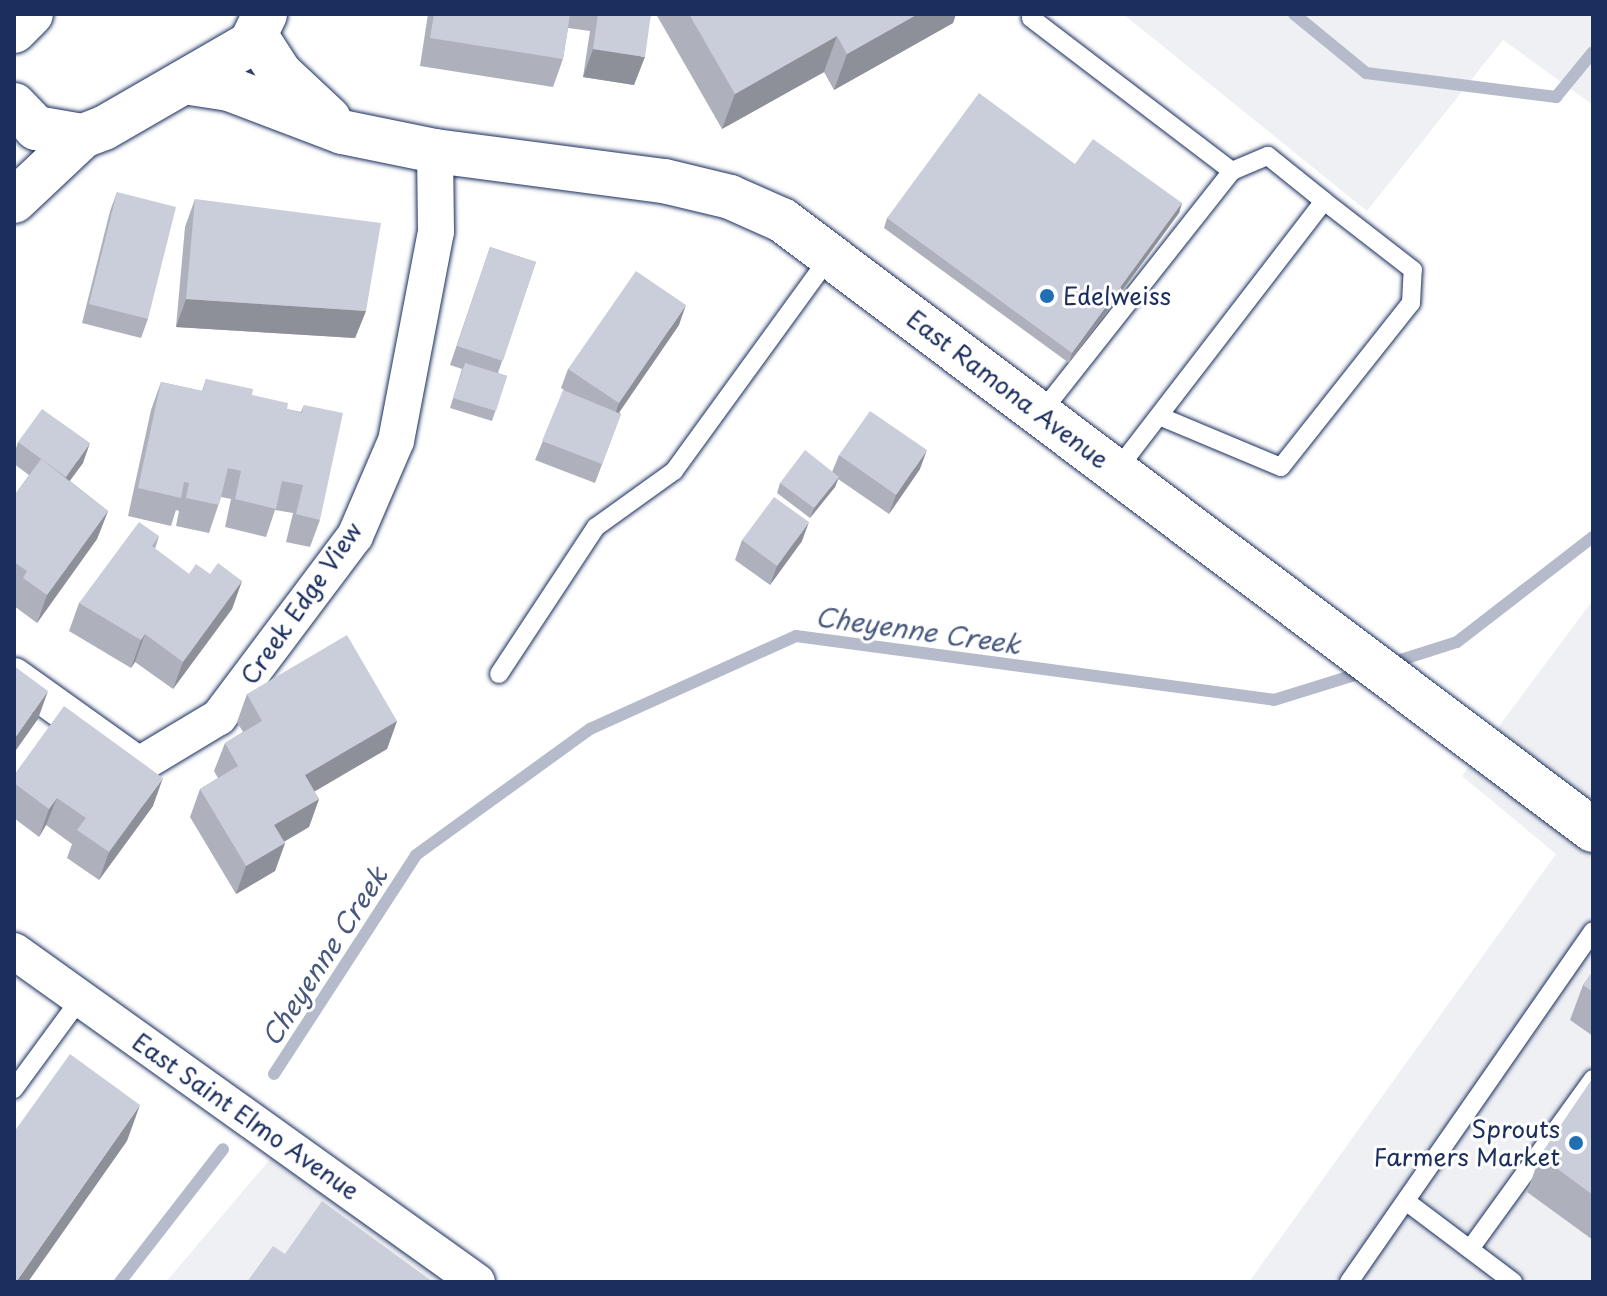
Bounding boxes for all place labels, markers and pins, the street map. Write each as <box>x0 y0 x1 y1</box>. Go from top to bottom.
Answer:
place label: Edelweiss <box>1063 282 1171 310</box>
marker: Edelweiss <box>1038 287 1056 305</box>
place label: Sprouts Farmers Market <box>1373 1115 1560 1171</box>
marker: Sprouts Farmers Market <box>1567 1134 1585 1152</box>

